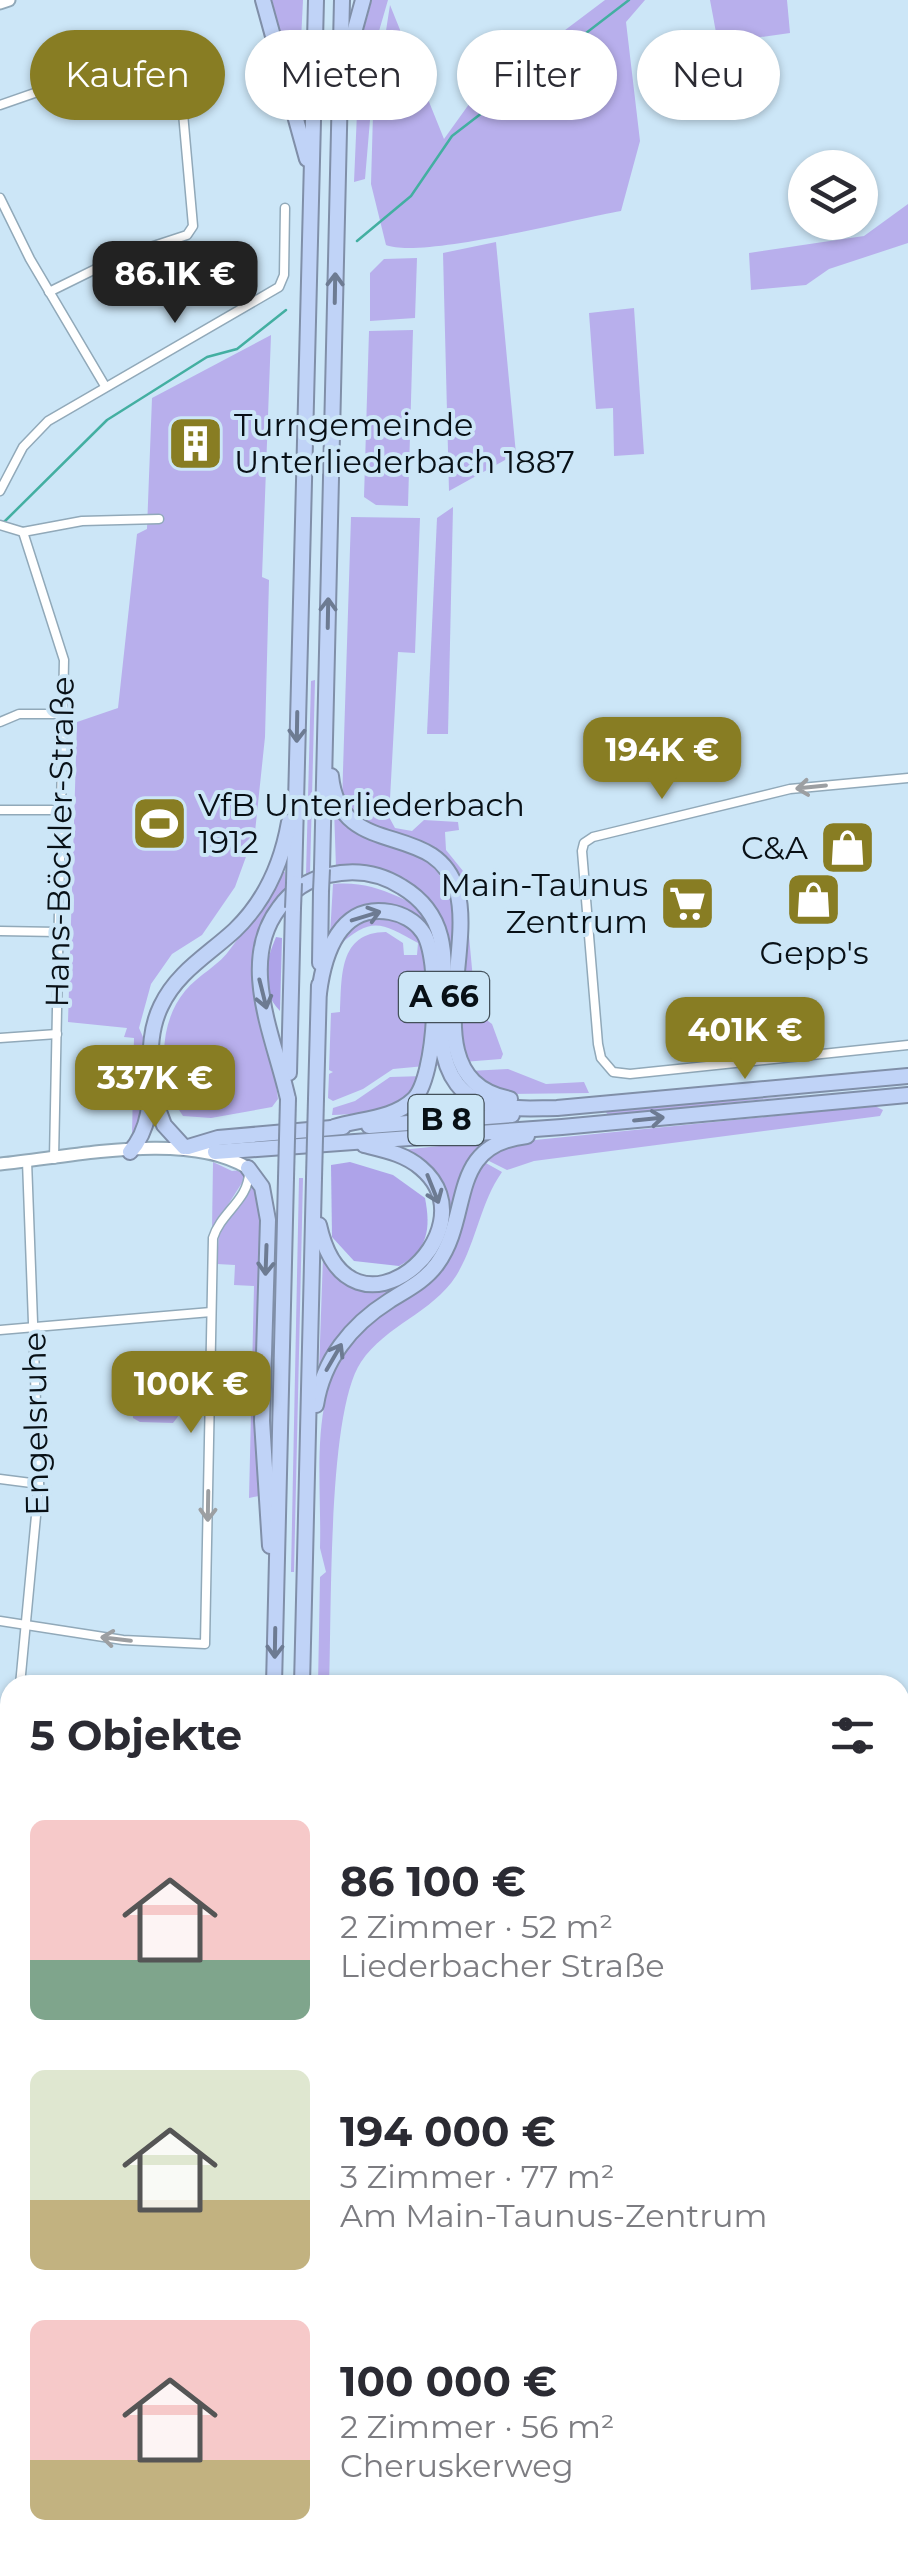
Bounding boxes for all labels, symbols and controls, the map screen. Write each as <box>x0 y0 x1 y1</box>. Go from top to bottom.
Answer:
chip: Kaufen <box>30 30 225 120</box>
chip: Mieten <box>245 30 437 120</box>
chip: Filter <box>457 30 617 120</box>
chip: Neu <box>637 30 780 120</box>
map controls <box>788 150 878 240</box>
button: layers <box>788 150 878 240</box>
pin: 86.1K € <box>83 241 267 326</box>
text: 86.1K € <box>115 254 235 293</box>
one-way arrow <box>326 273 345 305</box>
place label: Turngemeinde Unterliederbach 1887 <box>234 405 575 481</box>
building icon: Turngemeinde Unterliederbach 1887 <box>165 413 225 473</box>
one-way arrow <box>318 597 337 629</box>
street label: Hans-Böckler-Straße <box>37 676 82 1008</box>
one-way arrow <box>288 710 307 742</box>
pin: 194K € <box>581 717 743 802</box>
text: 194K € <box>605 730 719 769</box>
one-way arrow <box>795 778 828 797</box>
place label: VfB Unterliederbach 1912 <box>198 785 525 861</box>
sports icon: VfB Unterliederbach 1912 <box>129 793 189 853</box>
shop icon: C&A <box>817 818 877 878</box>
place label: C&A <box>741 828 808 867</box>
place label: Main-Taunus Zentrum <box>441 865 648 941</box>
shop icon: Gepp's <box>784 869 844 929</box>
supermarket icon: Main-Taunus Zentrum <box>657 873 717 933</box>
one-way arrow <box>349 906 381 924</box>
place label: Gepp's <box>759 933 869 972</box>
road number: A 66 <box>399 972 489 1022</box>
one-way arrow <box>255 977 273 1009</box>
pin: 401K € <box>664 997 826 1082</box>
text: 401K € <box>688 1010 802 1049</box>
pin: 337K € <box>74 1045 236 1130</box>
text: 337K € <box>97 1058 213 1097</box>
road number: B 8 <box>408 1095 484 1145</box>
one-way arrow <box>632 1109 664 1128</box>
one-way arrow <box>425 1173 443 1204</box>
one-way arrow <box>257 1244 276 1276</box>
street label: Engelsruhe <box>14 1332 57 1516</box>
one-way arrow <box>324 1343 344 1372</box>
pin: 100K € <box>110 1351 272 1436</box>
text: 100K € <box>134 1364 248 1403</box>
one-way arrow <box>199 1489 218 1521</box>
one-way arrow <box>265 1627 284 1659</box>
one-way arrow <box>100 1629 132 1647</box>
icon: filters <box>825 1708 880 1763</box>
text: 5 Objekte <box>30 1709 242 1761</box>
text: 86 100 € <box>340 1855 526 1907</box>
icon: home <box>110 1860 230 1980</box>
text: 2 Zimmer · 52 m² <box>340 1907 613 1946</box>
text: Liederbacher Straße <box>340 1946 665 1985</box>
text: 194 000 € <box>340 2105 556 2157</box>
icon: home <box>110 2110 230 2230</box>
text: 3 Zimmer · 77 m² <box>340 2157 615 2196</box>
text: Am Main-Taunus-Zentrum <box>340 2196 768 2235</box>
text: 100 000 € <box>340 2355 557 2407</box>
icon: home <box>110 2360 230 2480</box>
text: 2 Zimmer · 56 m² <box>340 2407 615 2446</box>
text: Cheruskerweg <box>340 2446 574 2485</box>

